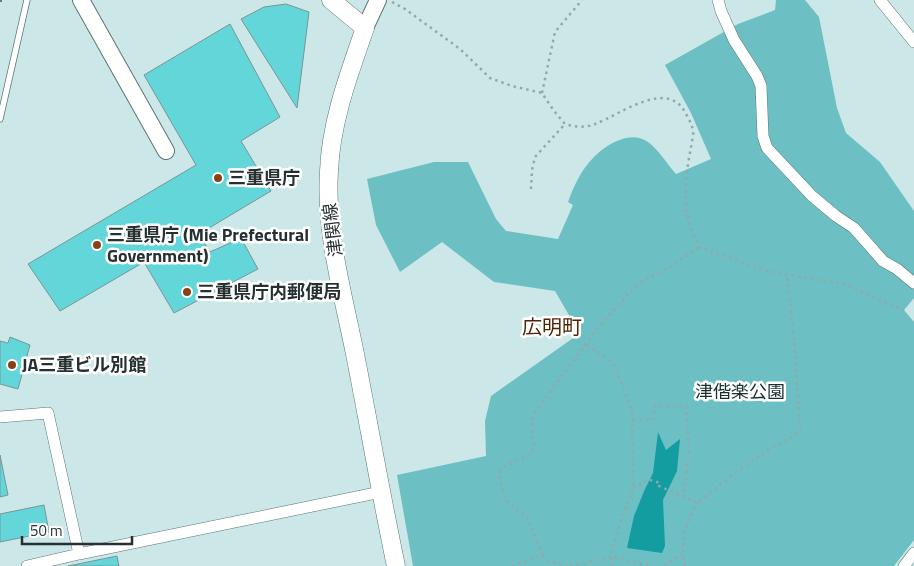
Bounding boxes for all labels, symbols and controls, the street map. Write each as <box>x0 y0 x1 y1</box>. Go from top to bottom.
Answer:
place label: 三重県庁 <box>228 164 300 191</box>
marker: 三重県庁 <box>212 172 224 184</box>
street label: 津関線 <box>316 202 349 259</box>
place label: 三重県庁 (Mie Prefectural Government) <box>107 221 309 269</box>
marker: 三重県庁 (Mie Prefectural Government) <box>91 239 103 251</box>
place label: 三重県庁内郵便局 <box>197 278 341 305</box>
marker: 三重県庁内郵便局 <box>181 286 193 298</box>
district label: 広明町 <box>522 311 582 342</box>
place label: JA三重ビル別館 <box>22 351 146 378</box>
marker: JA三重ビル別館 <box>6 359 18 371</box>
park label: 津偕楽公園 <box>695 378 785 405</box>
scale bar <box>22 514 132 546</box>
text: 50 m <box>30 519 63 542</box>

